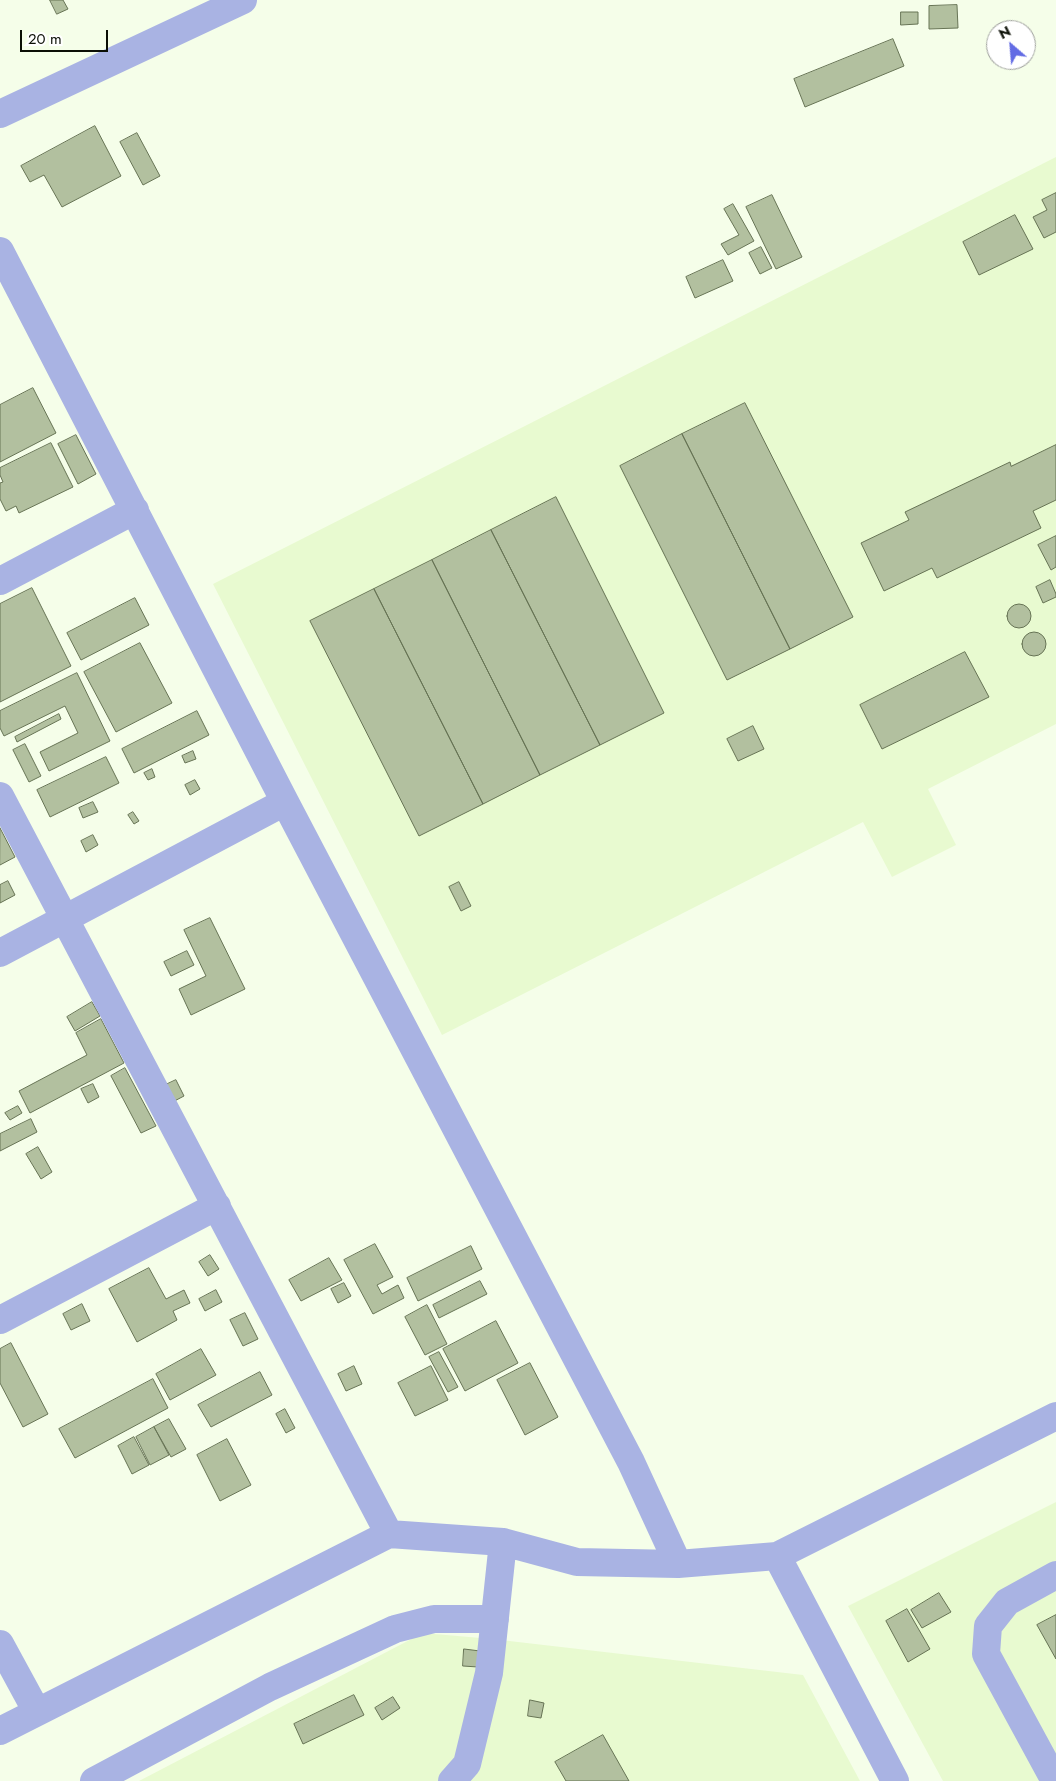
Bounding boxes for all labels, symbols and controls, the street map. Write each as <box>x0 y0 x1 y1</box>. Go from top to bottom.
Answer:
scale bar <box>22 20 110 52</box>
north arrow <box>986 20 1036 70</box>
text: N <box>995 21 1014 44</box>
text: 20 m <box>28 28 62 50</box>

